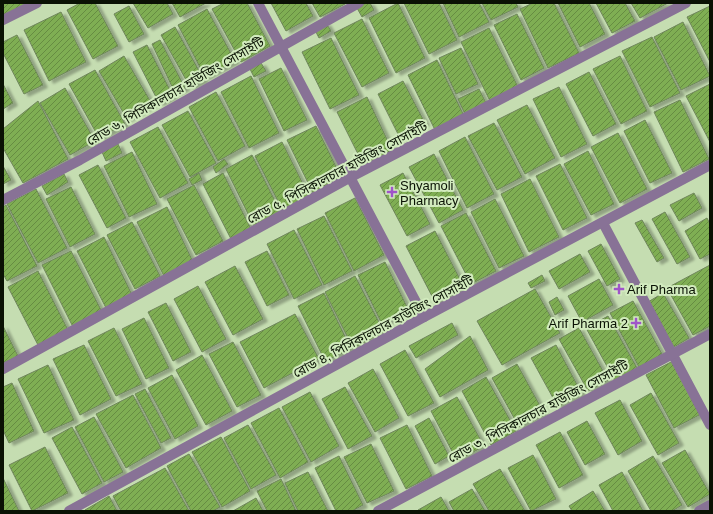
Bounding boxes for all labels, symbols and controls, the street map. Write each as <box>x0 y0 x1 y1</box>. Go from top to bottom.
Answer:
street label: রোড ৬, পিসিকালচার হাউজিং সোসাইটি <box>84 34 267 148</box>
street label: রোড ৫, পিসিকালচার হাউজিং সোসাইটি <box>244 118 431 227</box>
place label: Shyamoli Pharmacy <box>400 178 459 208</box>
marker: Shyamoli Pharmacy <box>387 187 397 197</box>
street label: রোড ৪, পিসিকালচার হাউজিং সোসাইটি <box>290 272 477 381</box>
place label: Arif Pharma <box>627 282 696 297</box>
marker: Arif Pharma <box>614 284 624 294</box>
place label: Arif Pharma 2 <box>549 316 628 331</box>
marker: Arif Pharma 2 <box>631 318 641 328</box>
street label: রোড ৩, পিসিকালচার হাউজিং সোসাইটি <box>445 357 632 466</box>

